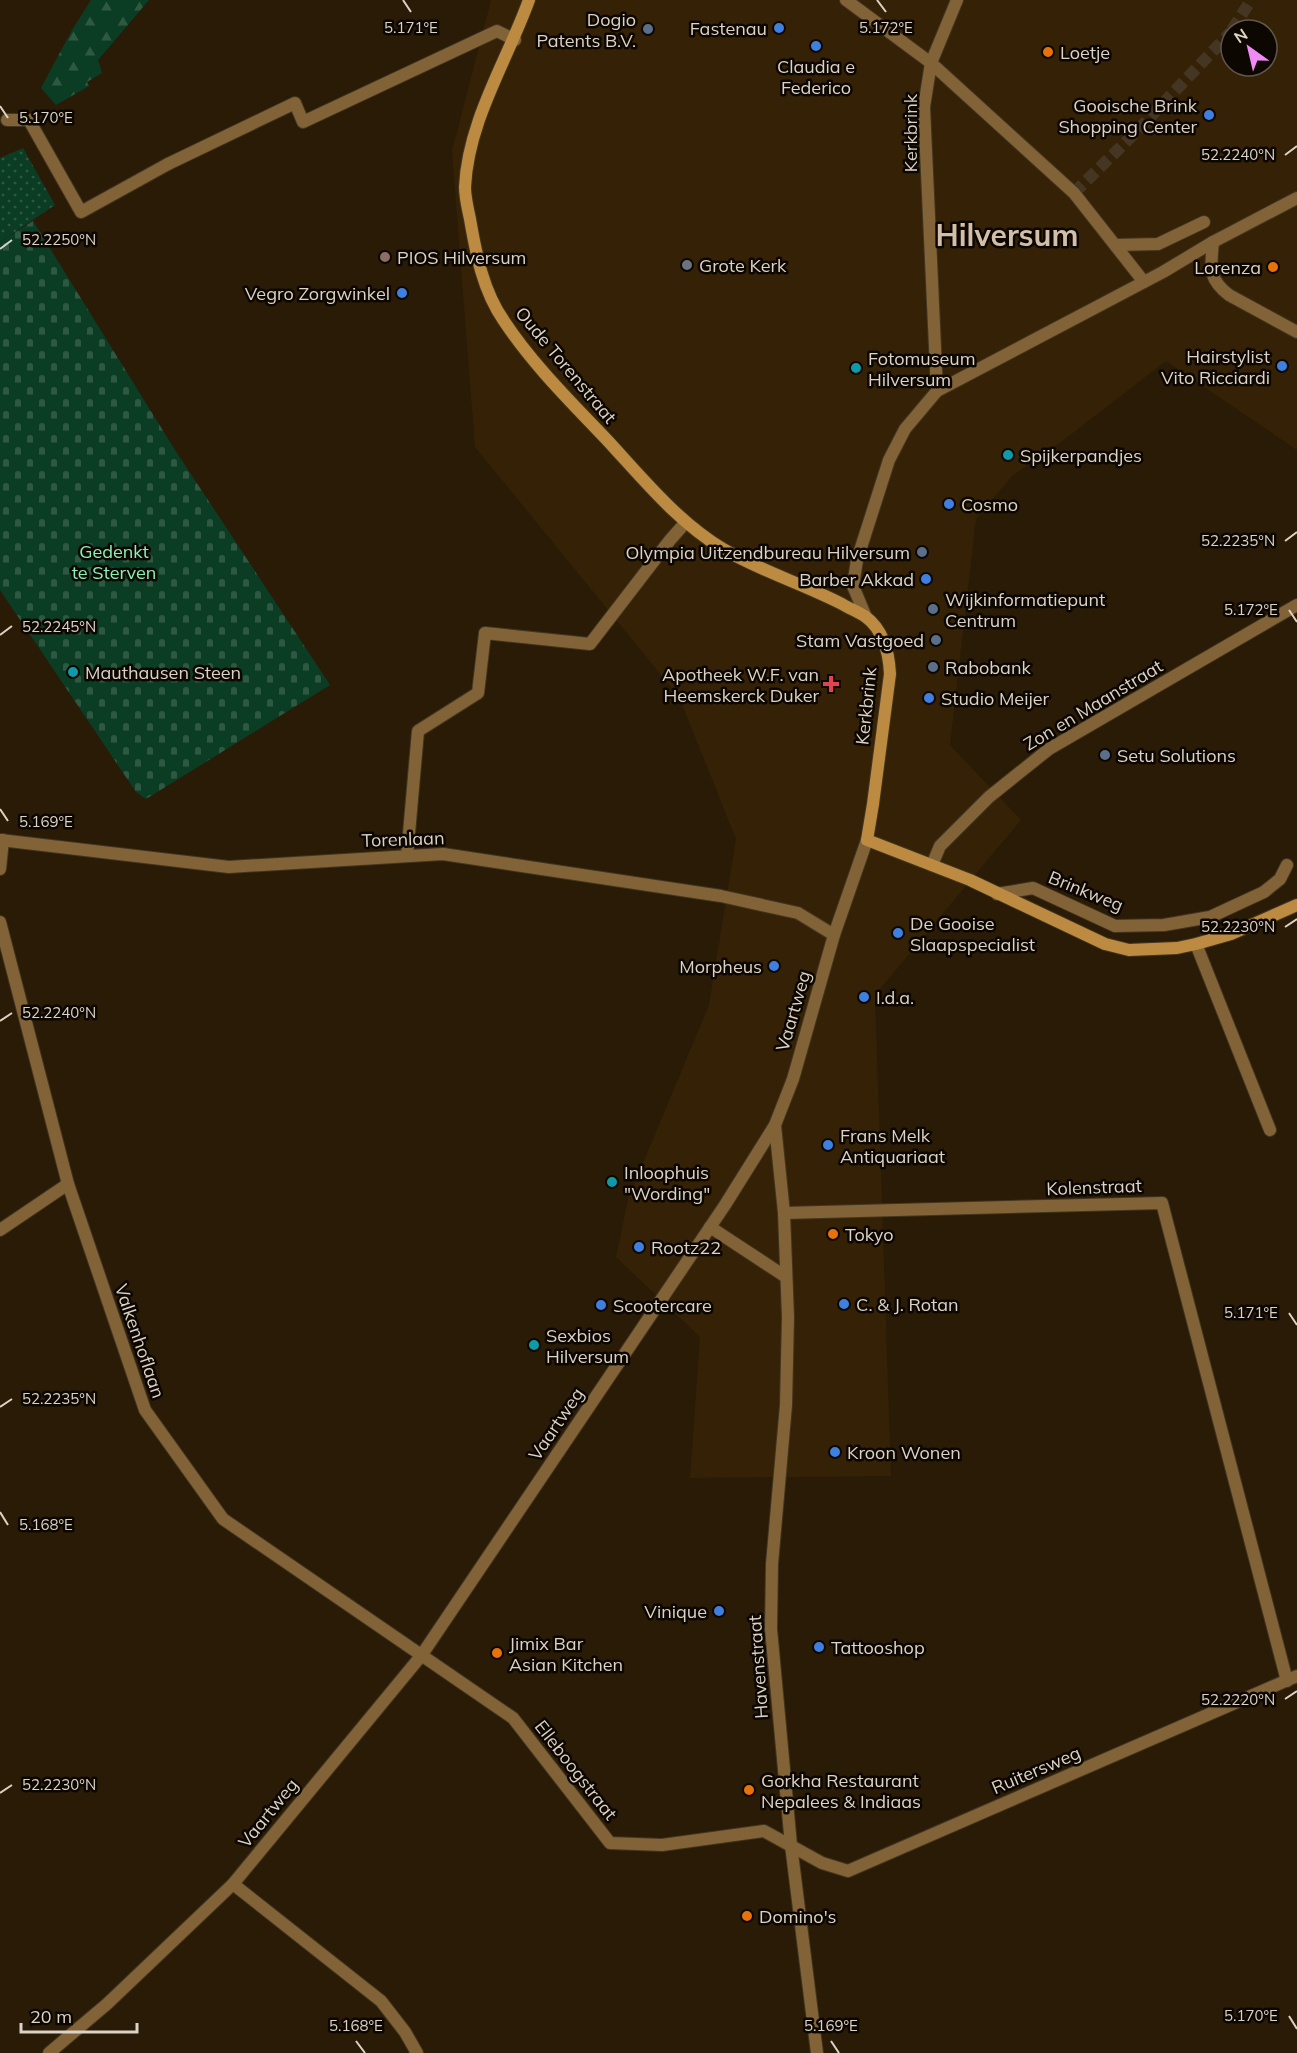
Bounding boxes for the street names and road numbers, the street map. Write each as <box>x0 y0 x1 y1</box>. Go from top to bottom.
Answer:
street label: Kerkbrink <box>899 93 922 172</box>
street label: Oude Torenstraat <box>510 302 622 428</box>
street label: Zon en Maanstraat <box>1019 654 1167 756</box>
street label: Kerkbrink <box>850 665 882 746</box>
street label: Torenlaan <box>361 826 445 852</box>
street label: Brinkweg <box>1045 866 1127 916</box>
street label: Vaartweg <box>771 968 815 1054</box>
street label: Kolenstraat <box>1046 1174 1142 1200</box>
street label: Valkenhoflaan <box>110 1281 170 1401</box>
street label: Vaartweg <box>523 1383 589 1465</box>
street label: Havenstraat <box>743 1614 773 1720</box>
street label: Elleboogstraat <box>530 1715 622 1825</box>
street label: Ruitersweg <box>988 1741 1084 1799</box>
street label: Vaartweg <box>233 1774 303 1852</box>

